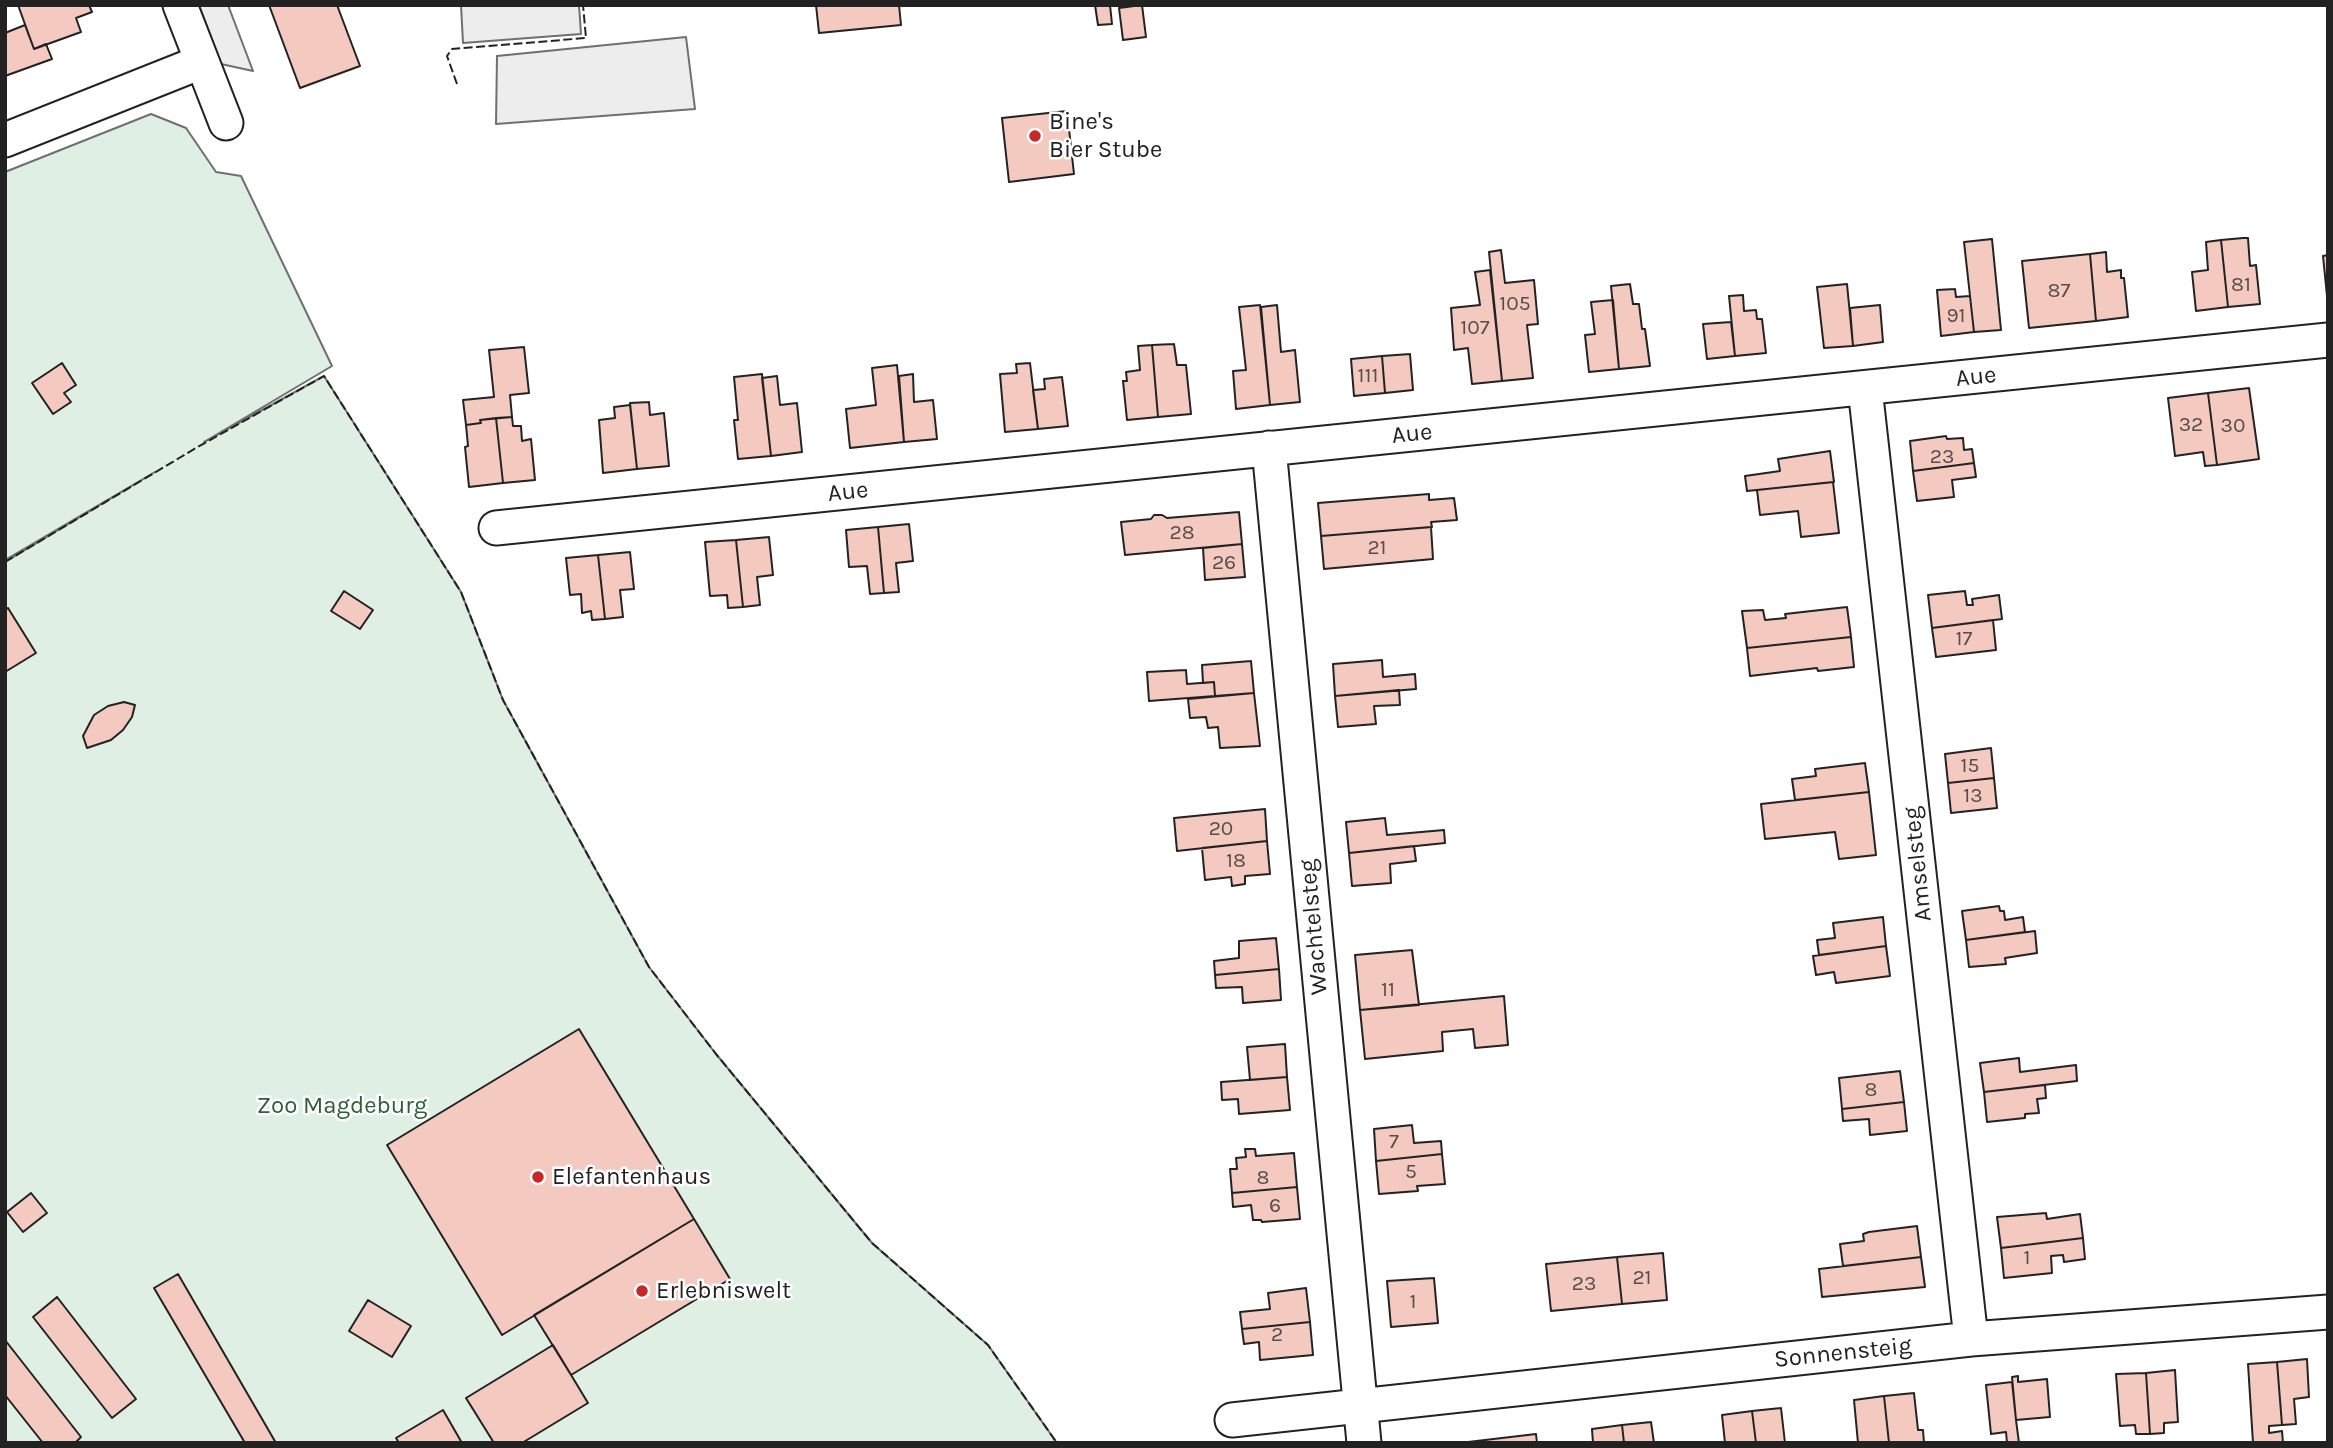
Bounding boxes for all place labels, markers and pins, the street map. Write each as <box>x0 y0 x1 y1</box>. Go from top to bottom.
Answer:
place label: Bine's Bier Stube <box>1049 108 1162 164</box>
marker: Bine's Bier Stube <box>1027 128 1043 144</box>
place label: Elefantenhaus <box>552 1163 711 1191</box>
marker: Elefantenhaus <box>530 1169 546 1185</box>
place label: Erlebniswelt <box>656 1277 791 1305</box>
marker: Erlebniswelt <box>634 1283 650 1299</box>

